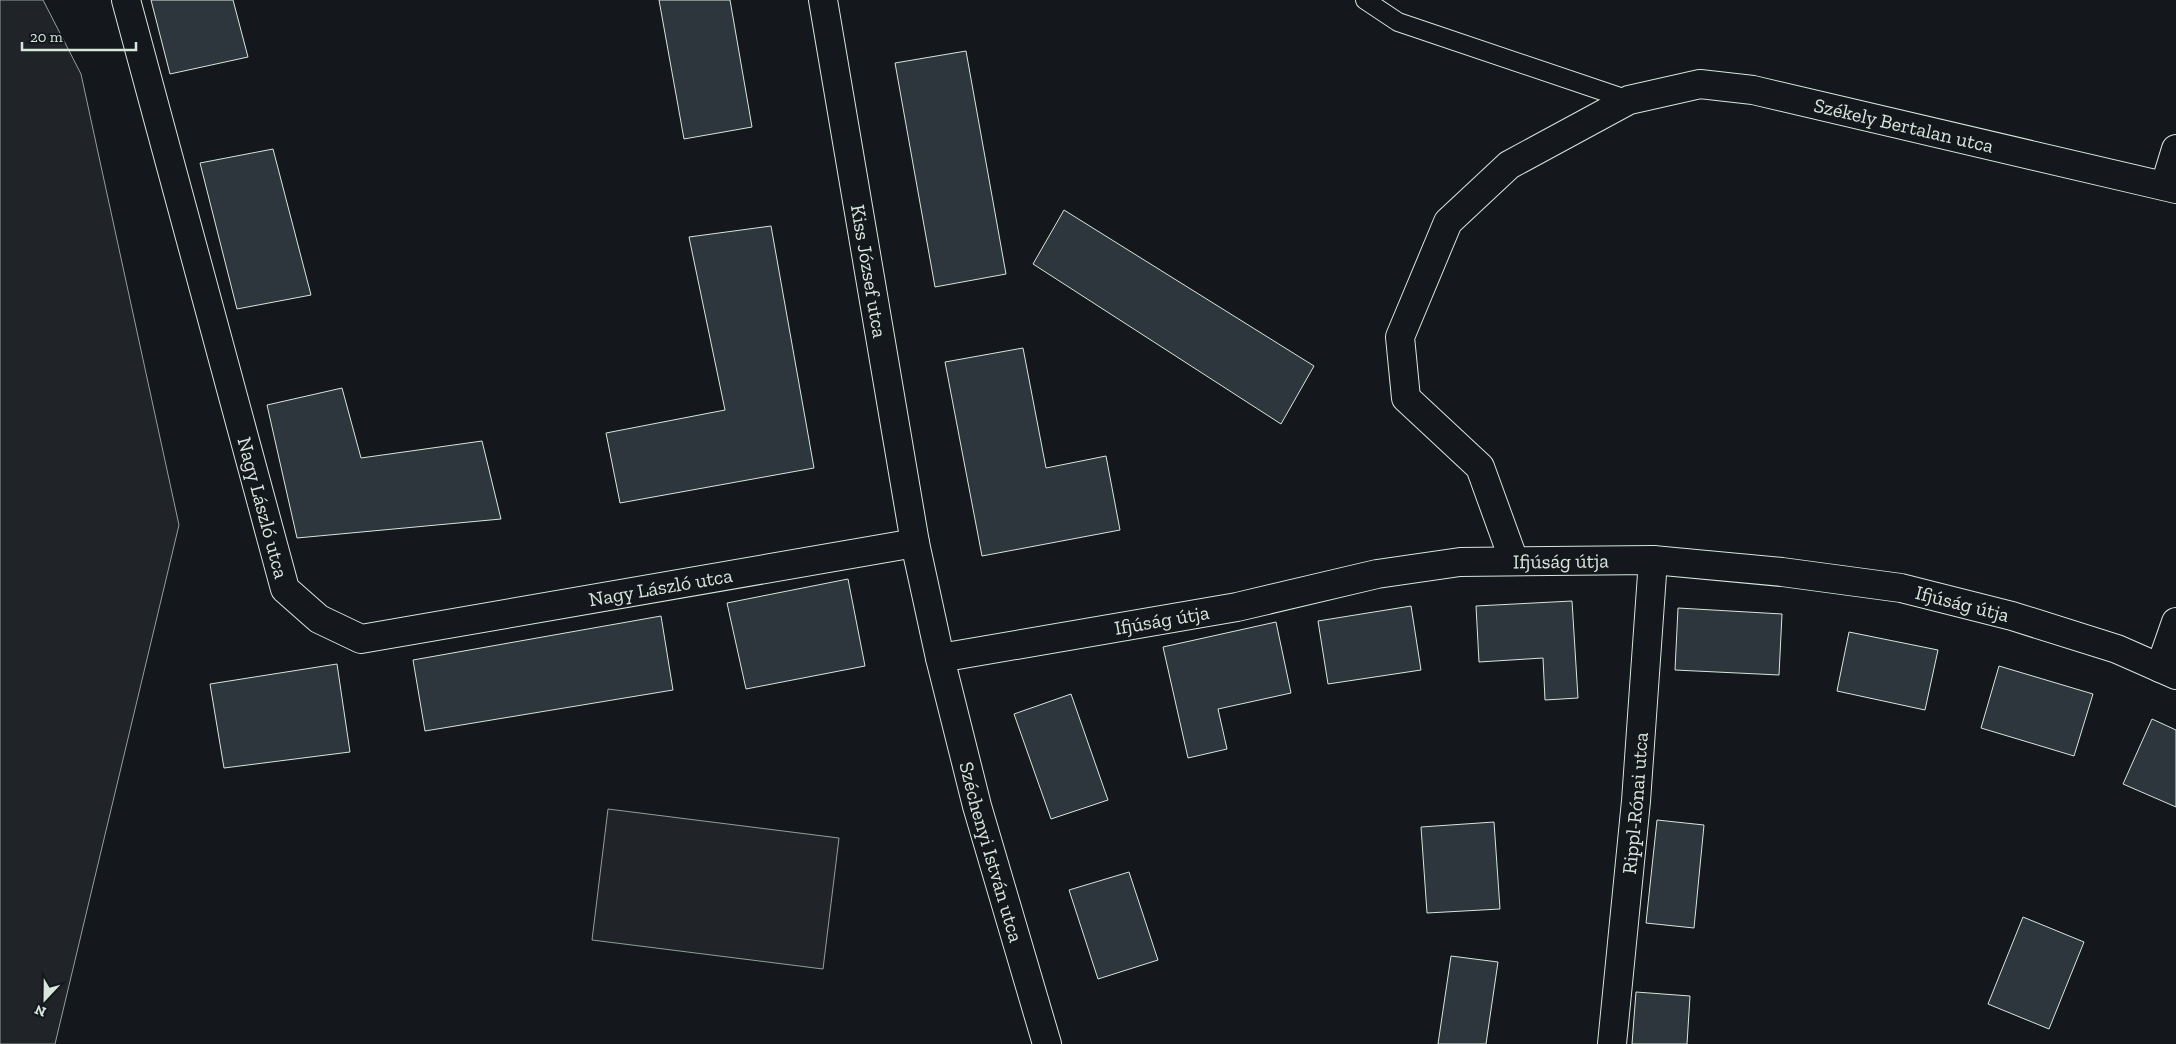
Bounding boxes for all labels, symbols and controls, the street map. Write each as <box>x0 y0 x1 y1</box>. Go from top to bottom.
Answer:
scale bar <box>22 20 136 52</box>
text: 20 m <box>30 28 63 46</box>
street label: Székely Bertalan utca <box>1812 93 1996 158</box>
street label: Kiss József utca <box>846 203 892 340</box>
street label: Nagy László utca <box>233 434 294 582</box>
street label: Ifjúság útja <box>1513 548 1609 573</box>
street label: Nagy László utca <box>587 563 735 611</box>
street label: Ifjúság útja <box>1913 580 2012 627</box>
street label: Ifjúság útja <box>1112 600 1211 640</box>
street label: Rippl-Rónai utca <box>1617 731 1653 875</box>
street label: Széchenyi István utca <box>954 759 1028 945</box>
north arrow <box>20 974 70 1024</box>
text: N <box>32 1001 48 1020</box>

